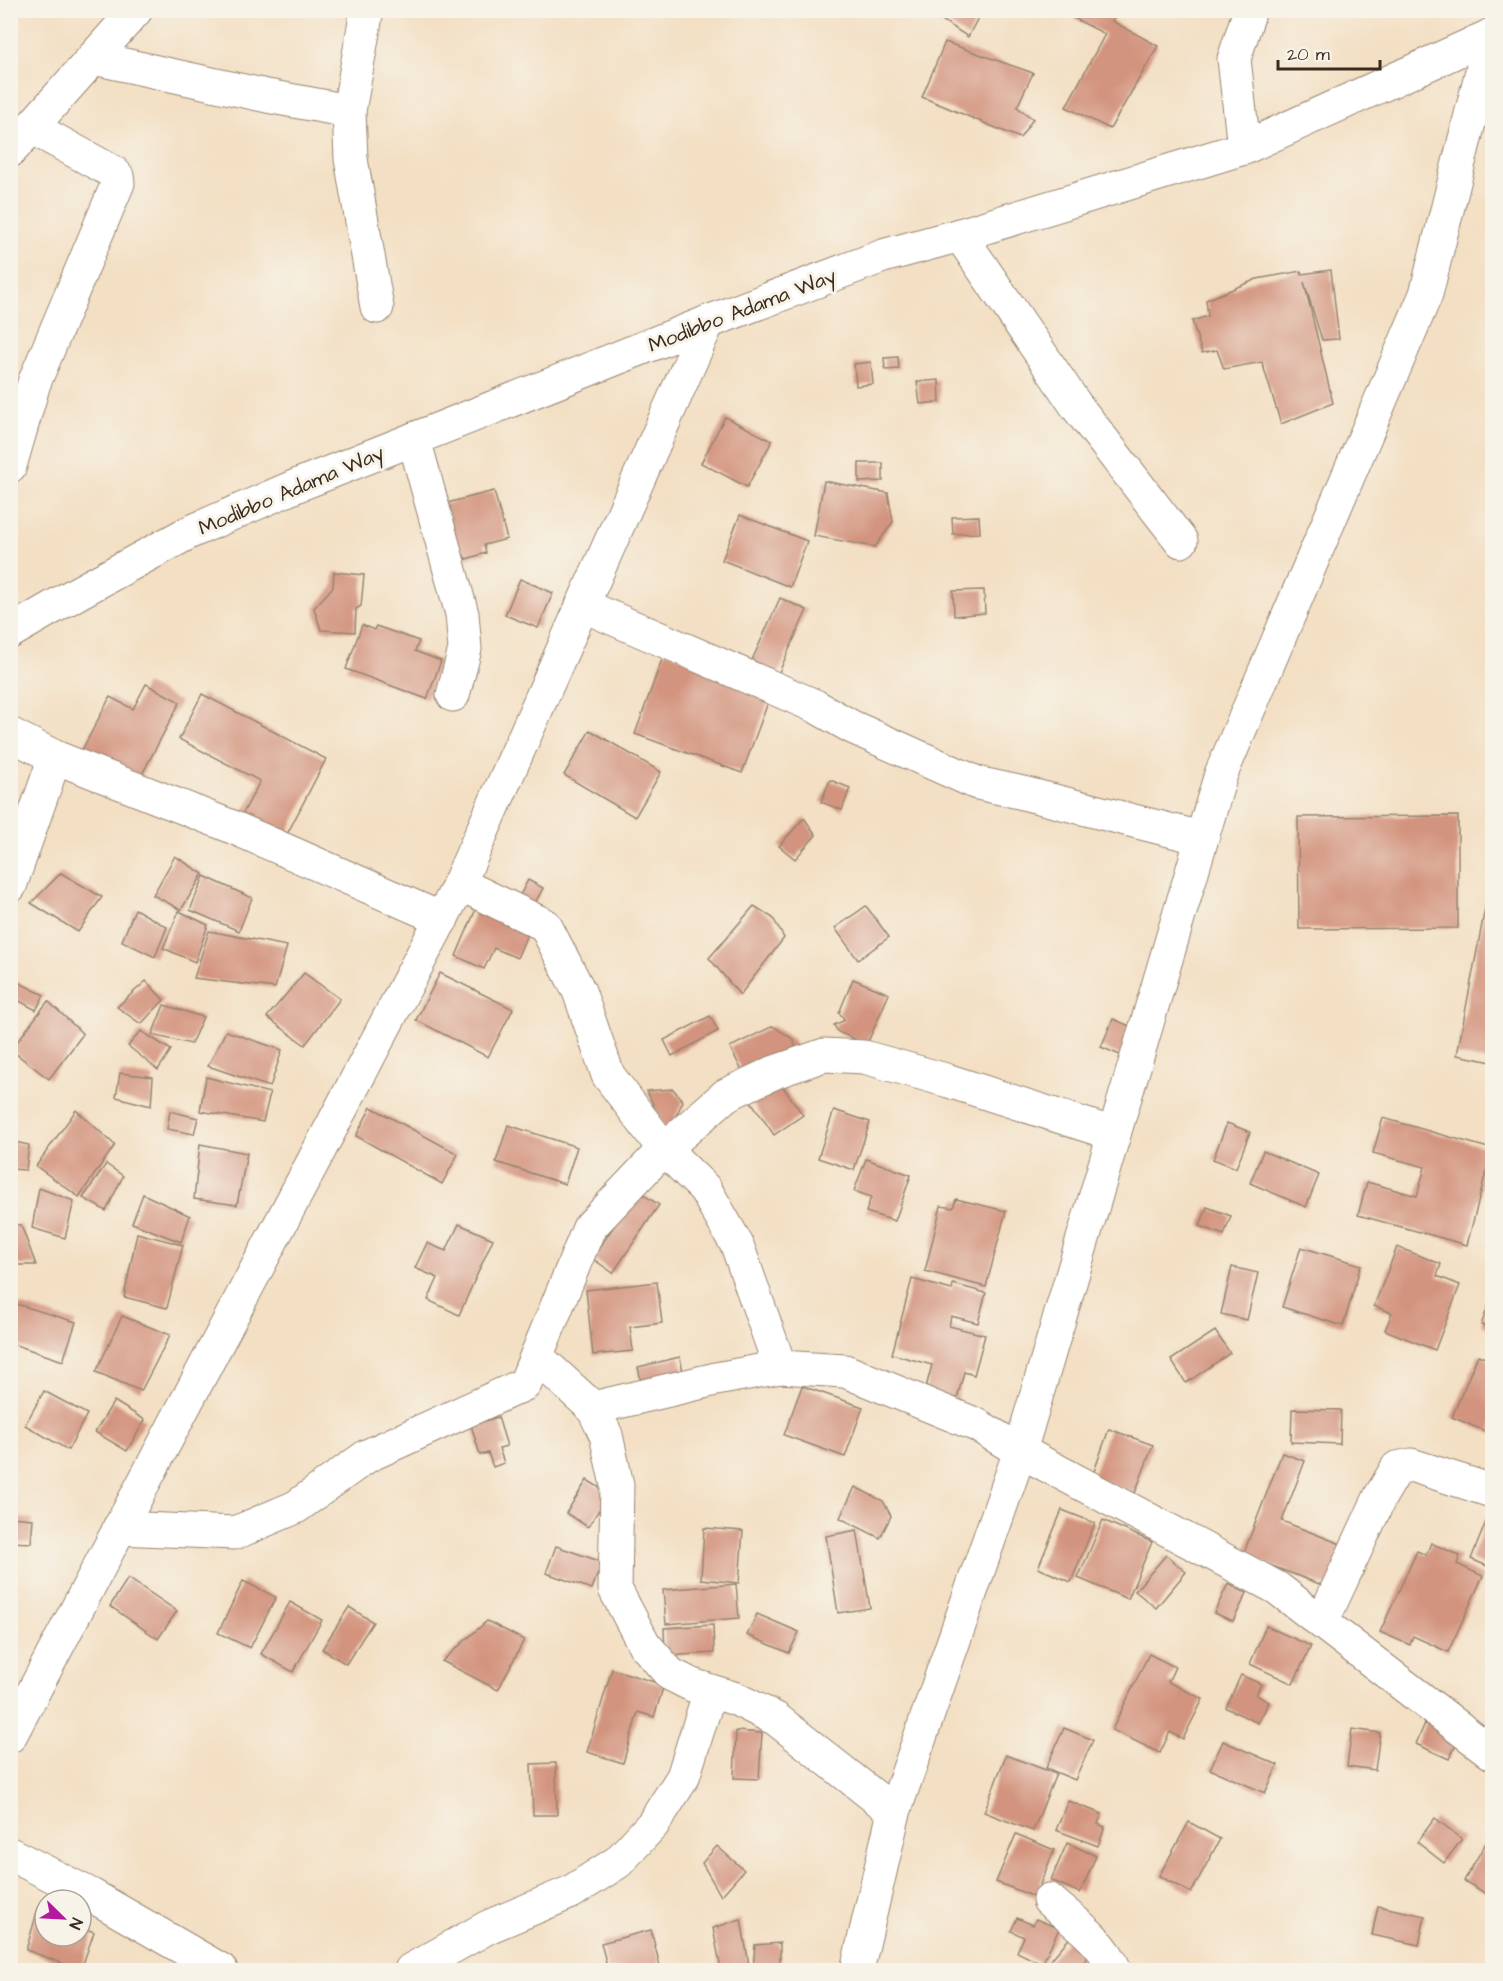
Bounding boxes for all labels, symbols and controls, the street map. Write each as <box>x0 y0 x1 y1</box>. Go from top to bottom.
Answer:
scale bar <box>1278 33 1380 71</box>
text: 20 m <box>1287 42 1330 67</box>
street label: Modibbo Adama Way <box>644 261 842 362</box>
street label: Modibbo Adama Way <box>194 438 390 545</box>
north arrow <box>33 1888 93 1948</box>
text: N <box>64 1915 88 1933</box>

